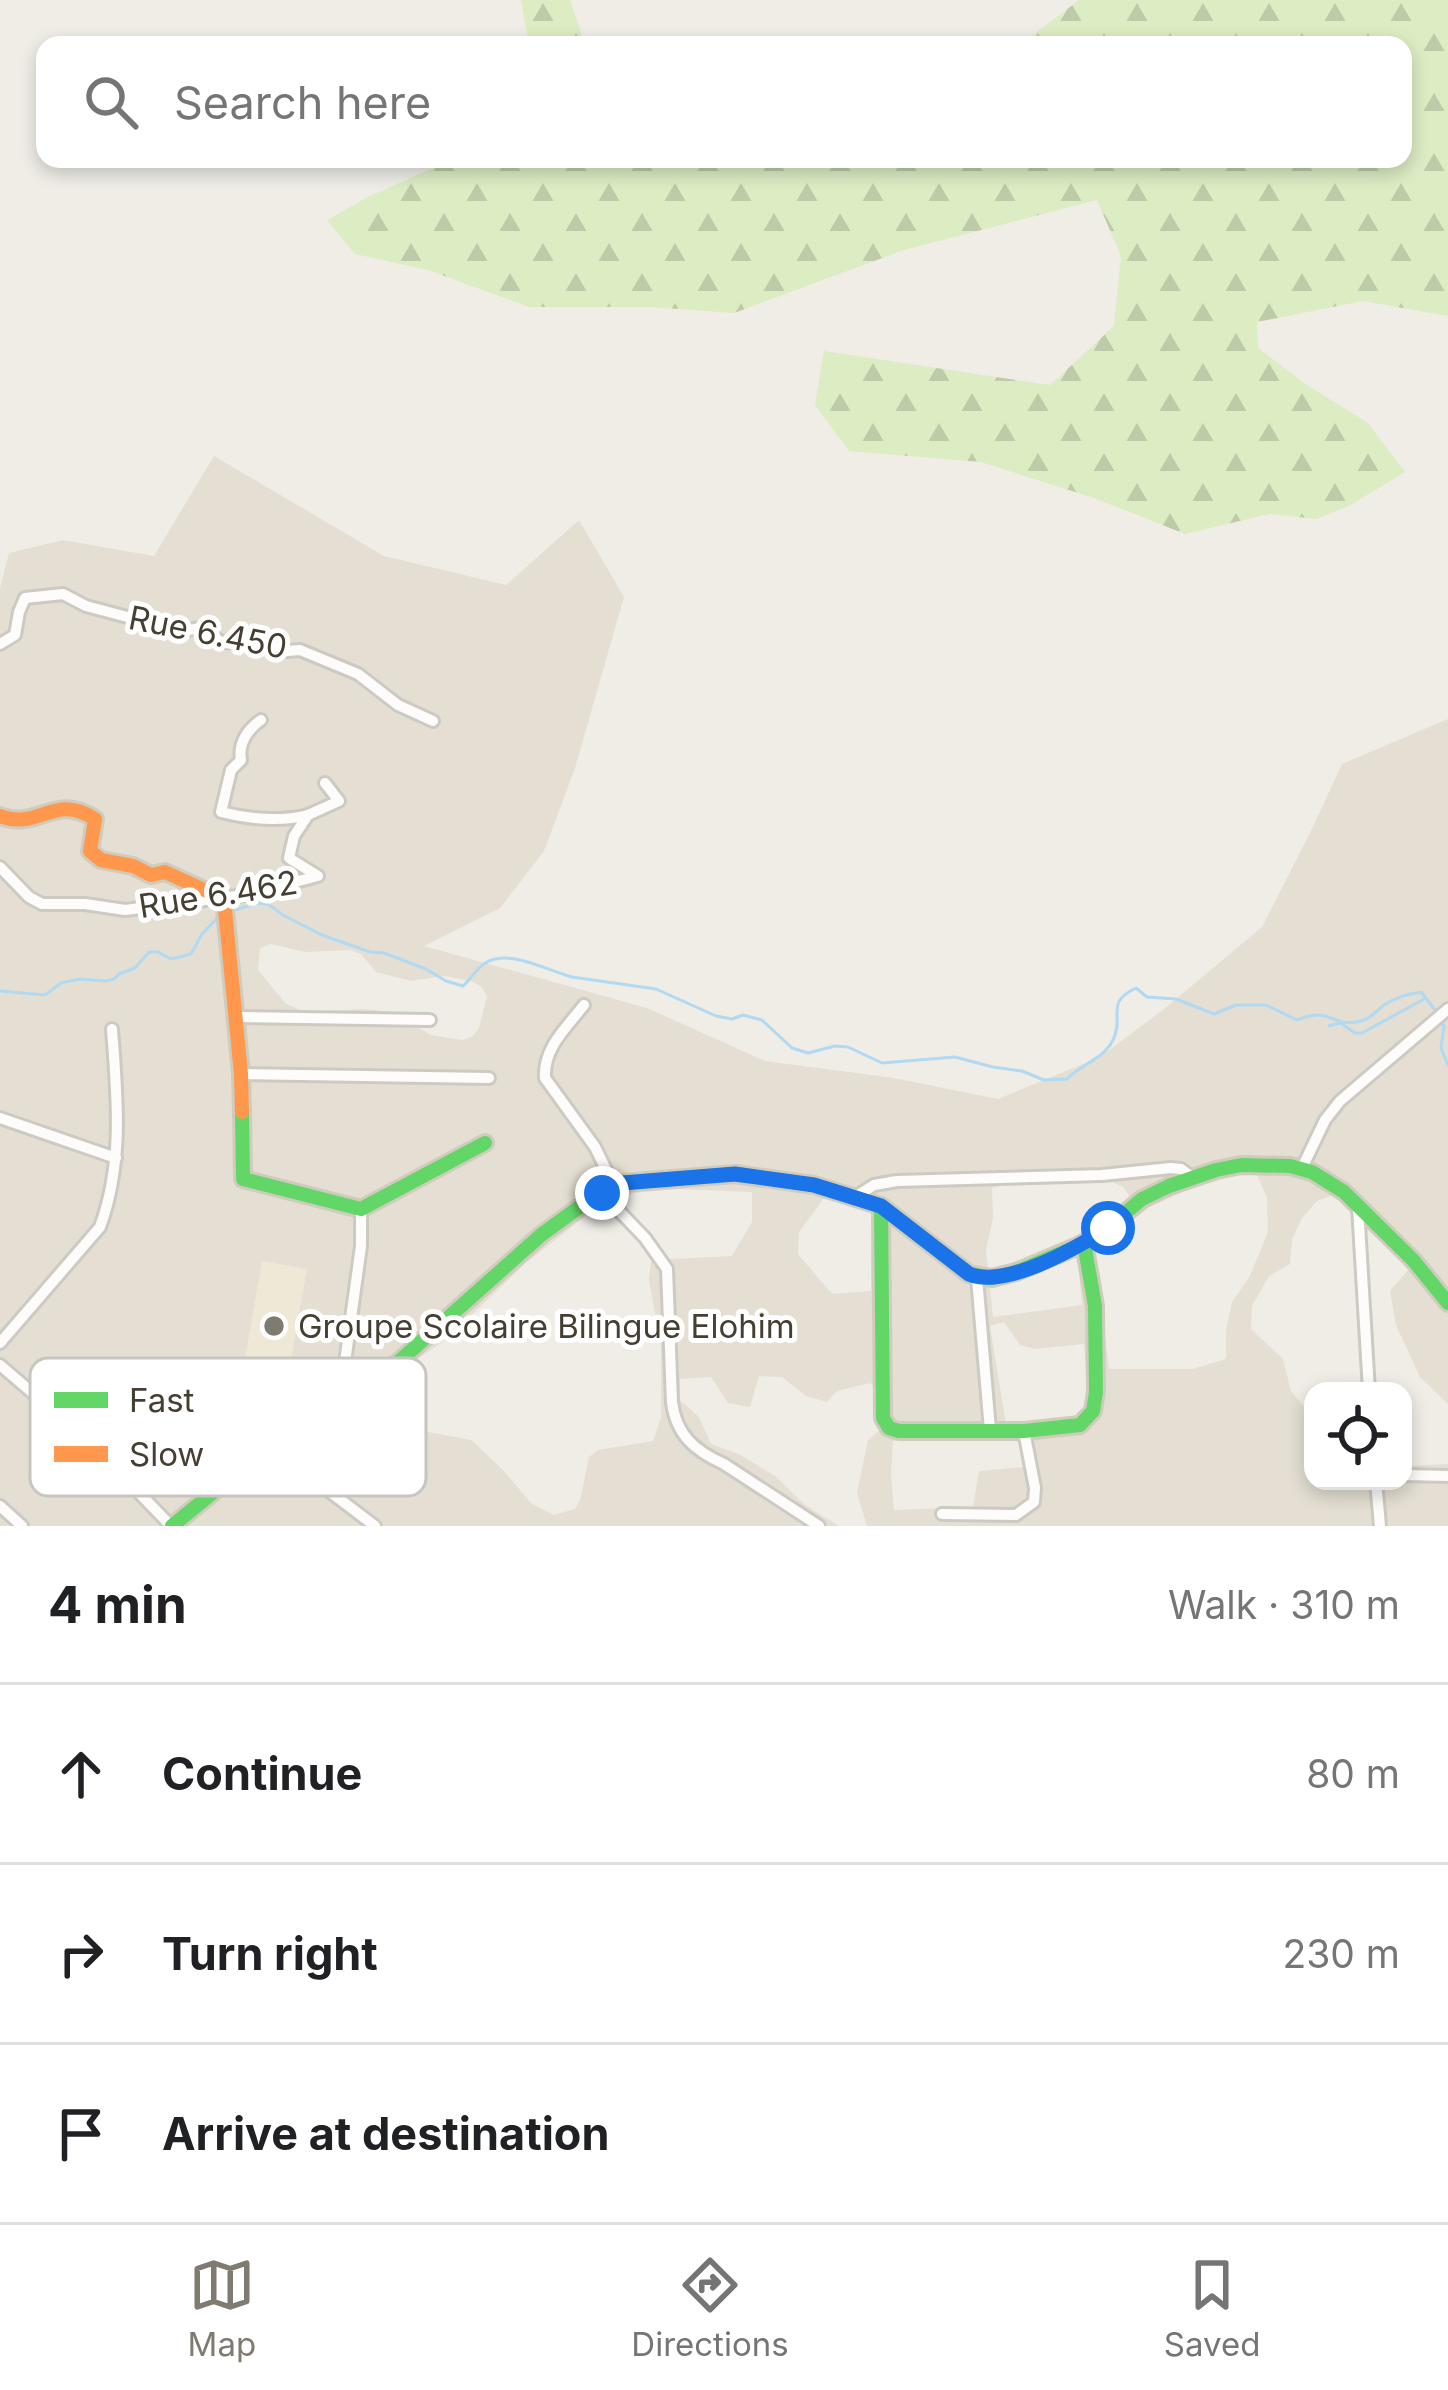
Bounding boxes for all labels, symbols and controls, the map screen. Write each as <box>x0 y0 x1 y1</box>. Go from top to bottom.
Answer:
search box <box>36 36 1412 168</box>
icon: search <box>78 69 144 135</box>
text: Search here <box>174 75 431 130</box>
street label: Rue 6.450 <box>125 597 291 667</box>
street label: Rue 6.462 <box>136 862 300 926</box>
route end <box>575 1166 629 1220</box>
route start <box>1081 1201 1135 1255</box>
place label: Groupe Scolaire Bilingue Elohim <box>298 1306 795 1346</box>
marker: Groupe Scolaire Bilingue Elohim <box>261 1313 287 1339</box>
legend <box>30 1358 426 1496</box>
text: Fast <box>129 1380 195 1420</box>
map controls <box>1304 1382 1412 1490</box>
button: locate <box>1304 1382 1412 1490</box>
text: Slow <box>129 1434 204 1474</box>
text: 4 min <box>48 1574 187 1635</box>
text: Walk · 310 m <box>1168 1581 1400 1628</box>
icon: ahead <box>48 1741 114 1807</box>
text: Continue <box>162 1746 362 1801</box>
text: 80 m <box>1306 1750 1400 1797</box>
icon: right <box>48 1921 114 1987</box>
text: Turn right <box>162 1926 378 1981</box>
text: 230 m <box>1282 1930 1400 1977</box>
icon: arrive <box>48 2101 114 2167</box>
text: Arrive at destination <box>162 2106 609 2161</box>
tab: Map <box>188 2252 256 2364</box>
tab: Directions <box>631 2252 789 2364</box>
tab: Saved <box>1164 2252 1260 2364</box>

